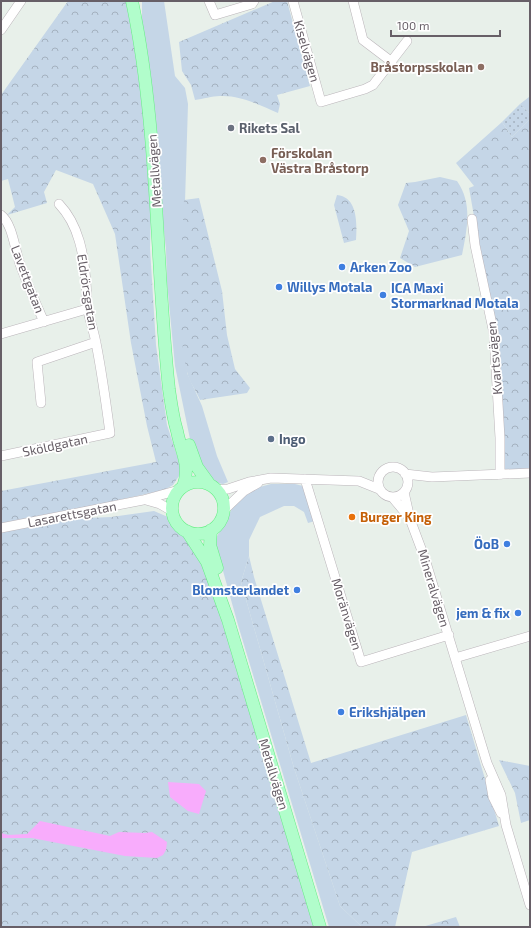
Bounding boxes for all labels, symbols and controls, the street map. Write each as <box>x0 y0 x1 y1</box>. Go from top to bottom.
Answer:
scale bar <box>391 12 500 38</box>
street label: Kiselvägen <box>291 18 323 84</box>
text: 100 m <box>397 18 429 32</box>
place label: Bråstorpsskolan <box>371 59 473 75</box>
marker: Bråstorpsskolan <box>476 62 486 72</box>
place label: Rikets Sal <box>239 120 300 136</box>
marker: Rikets Sal <box>226 123 236 133</box>
street label: Metallvägen <box>143 134 165 208</box>
place label: Förskolan Västra Bråstorp <box>271 145 369 176</box>
marker: Förskolan Västra Bråstorp <box>258 155 268 165</box>
street label: Lavettgatan <box>8 243 48 315</box>
street label: Eldrörsgatan <box>74 253 102 331</box>
place label: Arken Zoo <box>350 259 412 275</box>
marker: Arken Zoo <box>337 262 347 272</box>
place label: Willys Motala <box>287 279 372 295</box>
place label: ICA Maxi Stormarknad Motala <box>391 280 519 311</box>
marker: Willys Motala <box>274 282 284 292</box>
marker: ICA Maxi Stormarknad Motala <box>378 290 388 300</box>
street label: Kvartsvägen <box>483 321 505 395</box>
street label: Sköldgatan <box>21 430 89 460</box>
place label: Ingo <box>279 431 306 447</box>
marker: Ingo <box>266 434 276 444</box>
street label: Lasarettsgatan <box>26 498 118 530</box>
place label: Burger King <box>360 509 432 525</box>
marker: Burger King <box>347 512 357 522</box>
place label: ÖoB <box>474 536 499 552</box>
marker: ÖoB <box>502 539 512 549</box>
street label: Mineralvägen <box>415 547 453 629</box>
street label: Moränvägen <box>328 576 366 652</box>
place label: Blomsterlandet <box>192 582 290 598</box>
marker: Blomsterlandet <box>292 585 302 595</box>
place label: jem & fix <box>456 605 511 621</box>
marker: jem & fix <box>513 608 523 618</box>
place label: Erikshjälpen <box>349 704 426 720</box>
marker: Erikshjälpen <box>336 707 346 717</box>
street label: Metallvägen <box>256 736 292 812</box>

